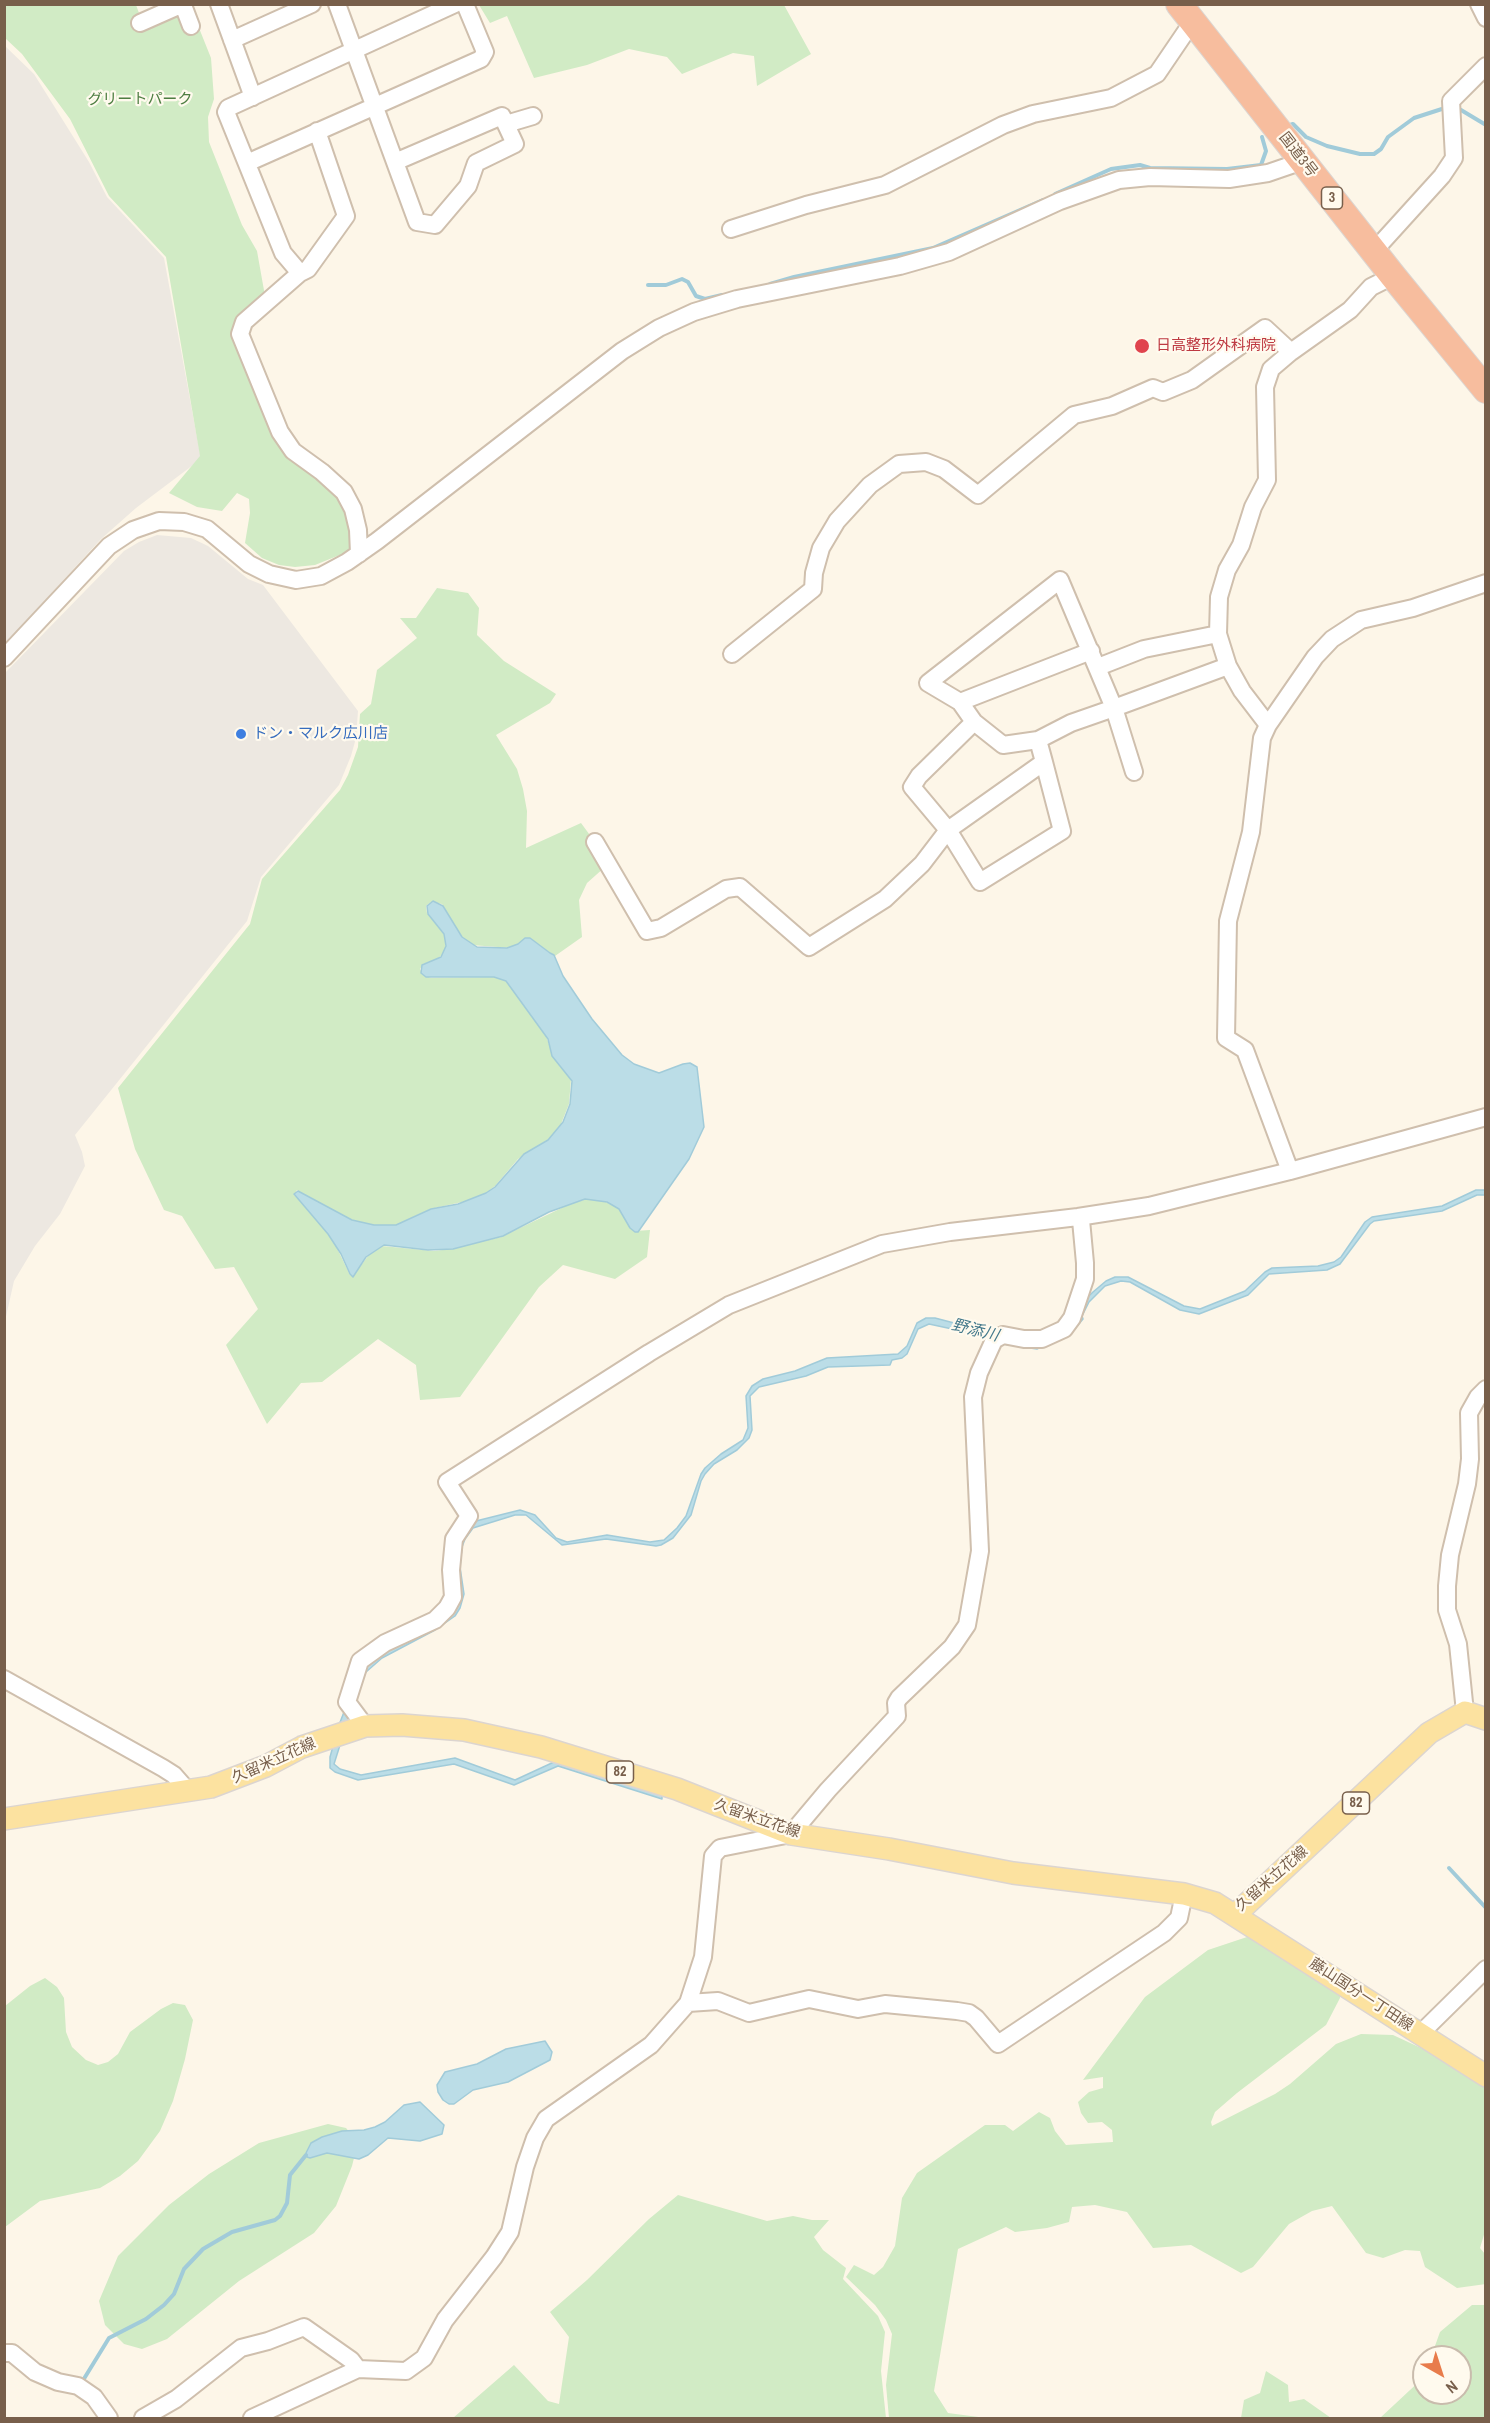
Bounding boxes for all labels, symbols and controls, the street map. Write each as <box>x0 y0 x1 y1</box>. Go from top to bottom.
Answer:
park label: グリートパーク <box>88 91 192 109</box>
street label: 国道3号 <box>1275 129 1321 181</box>
road number: 3 <box>1322 187 1342 209</box>
marker: 日高整形外科病院 <box>1133 337 1151 355</box>
place label: 日高整形外科病院 <box>1156 337 1276 355</box>
place label: ドン・マルク広川店 <box>253 725 388 743</box>
marker: ドン・マルク広川店 <box>234 727 248 741</box>
water label: 野添川 <box>949 1316 1001 1346</box>
street label: 久留米立花線 <box>229 1734 319 1788</box>
road number: 82 <box>606 1761 634 1783</box>
road number: 82 <box>1342 1792 1370 1814</box>
street label: 久留米立花線 <box>712 1796 802 1842</box>
street label: 久留米立花線 <box>1232 1843 1312 1915</box>
street label: 藤山国分一丁田線 <box>1306 1955 1416 2035</box>
north arrow <box>1412 2345 1472 2405</box>
text: N <box>1441 2376 1463 2399</box>

